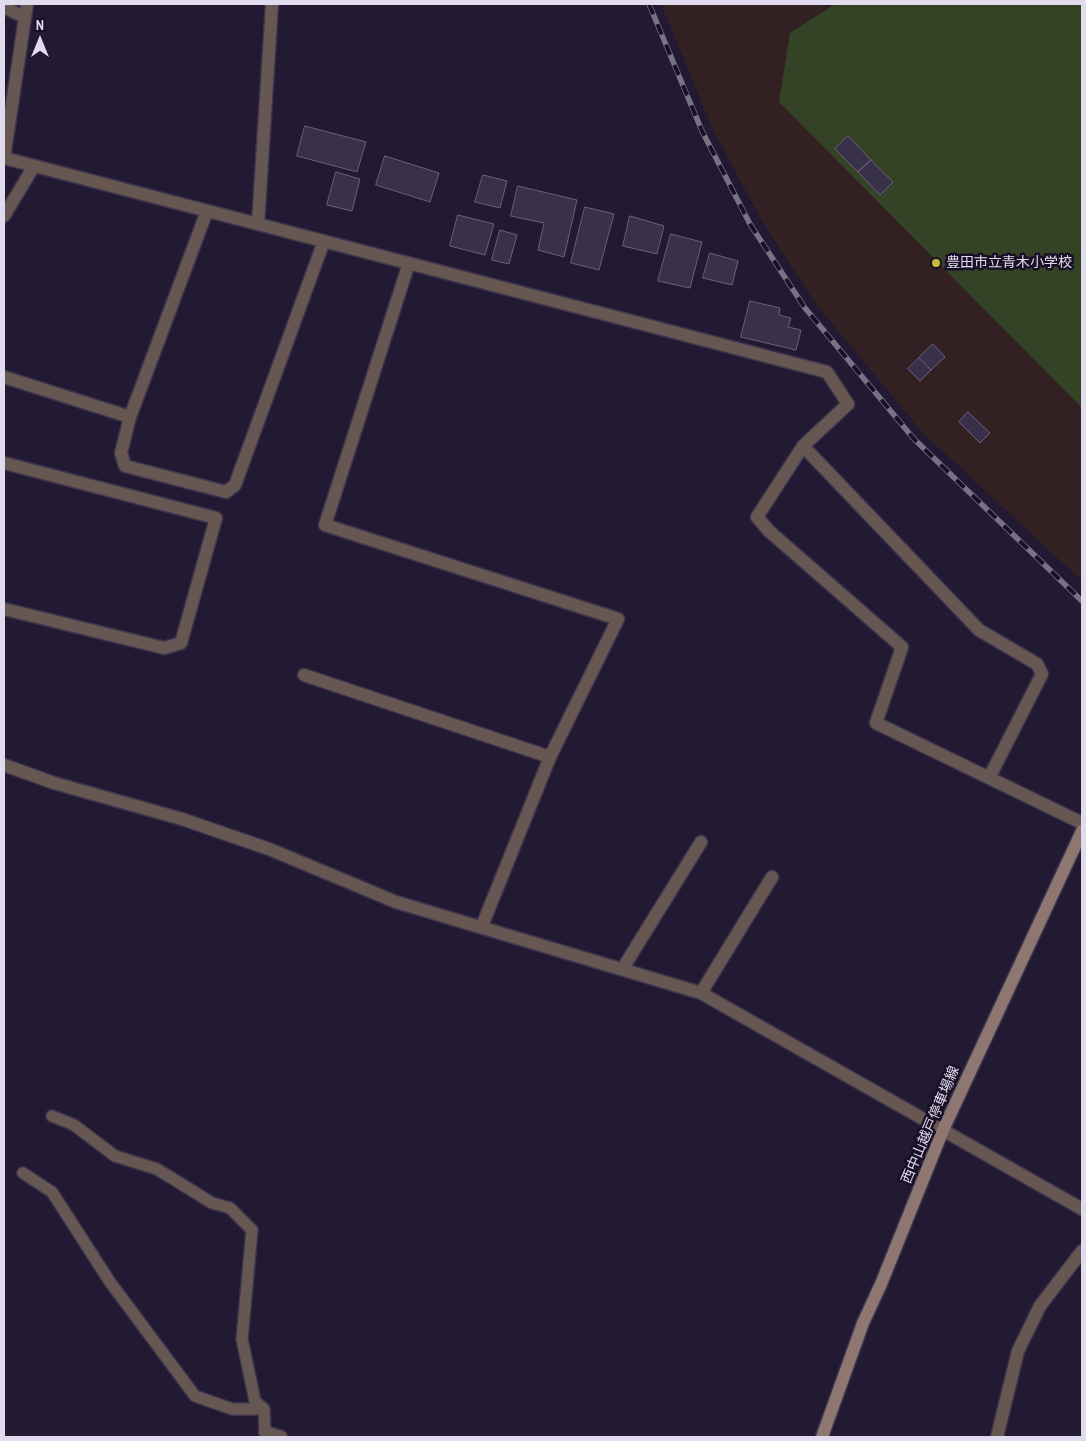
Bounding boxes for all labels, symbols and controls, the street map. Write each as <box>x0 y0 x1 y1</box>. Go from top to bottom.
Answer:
north arrow <box>15 15 65 65</box>
text: N <box>36 16 44 34</box>
place label: 豊田市立青木小学校 <box>946 255 1072 271</box>
marker: 豊田市立青木小学校 <box>930 257 942 269</box>
street label: 西中山越戸停車場線 <box>899 1064 963 1186</box>

